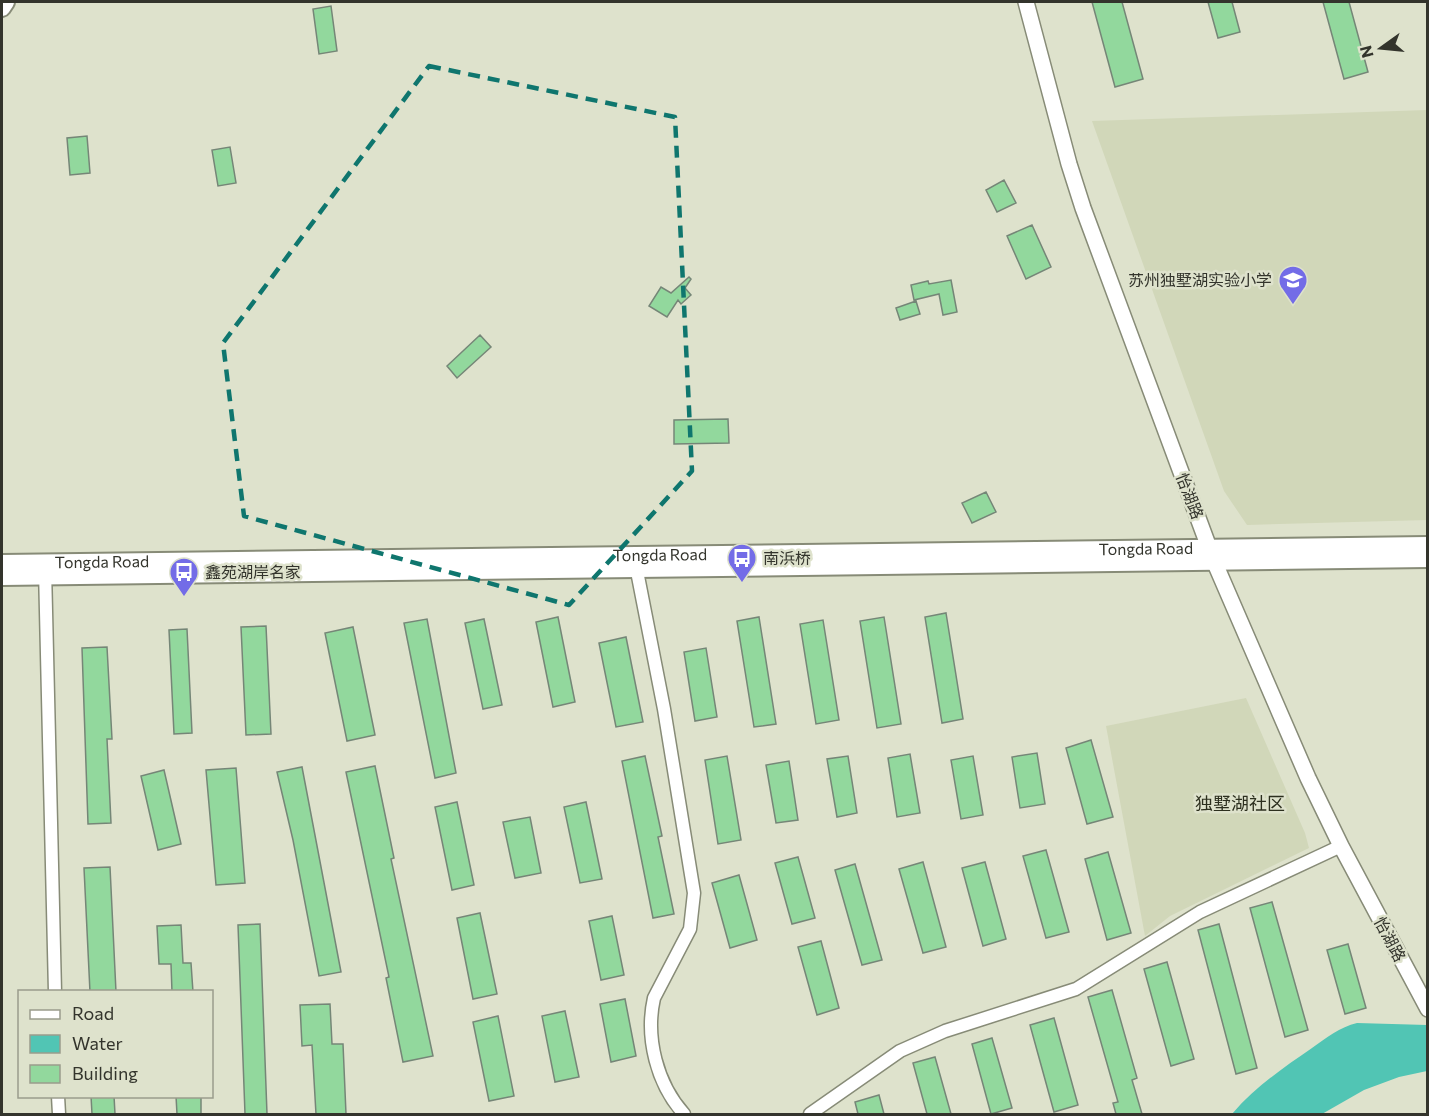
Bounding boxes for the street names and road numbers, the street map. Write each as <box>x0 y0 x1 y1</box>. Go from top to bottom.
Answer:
street label: 怡湖路 <box>1173 470 1208 522</box>
street label: Tongda Road <box>1099 538 1193 558</box>
street label: Tongda Road <box>613 544 707 564</box>
street label: Tongda Road <box>55 551 149 571</box>
street label: 怡湖路 <box>1371 913 1410 964</box>

